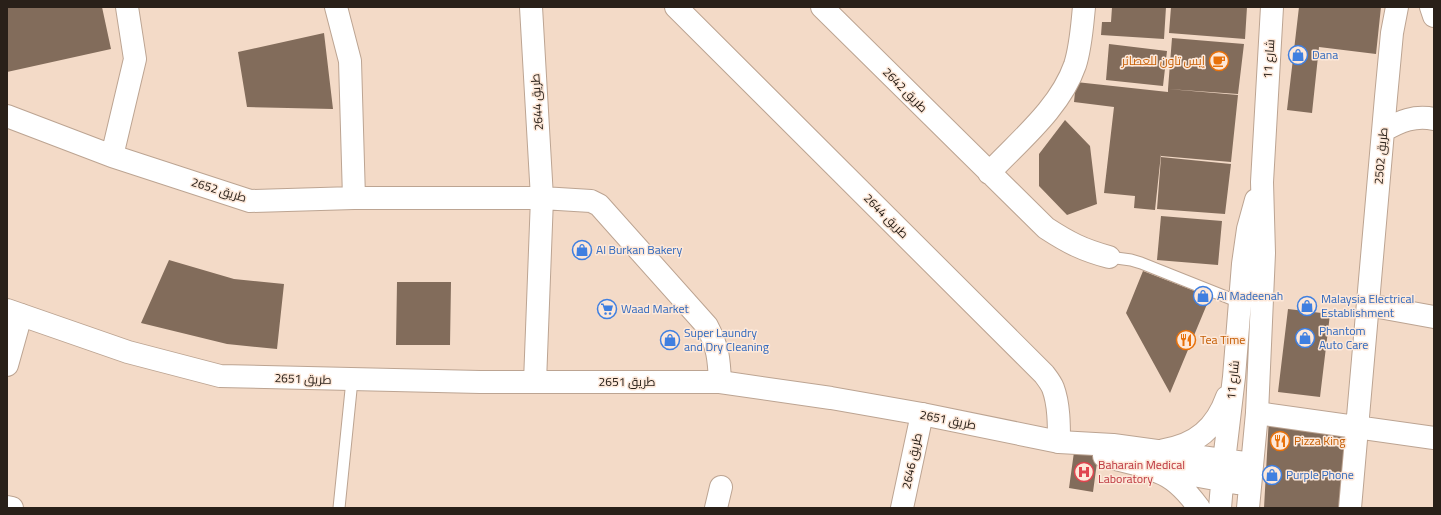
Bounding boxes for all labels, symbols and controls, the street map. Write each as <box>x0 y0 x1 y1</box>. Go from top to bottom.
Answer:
street label: شارع 11 <box>1256 38 1281 79</box>
place label: Dana <box>1312 43 1338 66</box>
shop icon: Dana <box>1287 44 1309 66</box>
place label: إيس تاون للعصائر <box>1121 49 1205 72</box>
cafe icon: إيس تاون للعصائر <box>1208 50 1230 72</box>
street label: طريق 2642 <box>877 61 934 118</box>
street label: طريق 2644 <box>523 73 550 131</box>
street label: طريق 2502 <box>1367 127 1394 185</box>
street label: طريق 2652 <box>189 170 250 209</box>
street label: طريق 2644 <box>858 187 915 244</box>
place label: Al Burkan Bakery <box>596 238 683 261</box>
shop icon: Al Burkan Bakery <box>571 239 593 261</box>
place label: Al Madeenah <box>1217 284 1283 307</box>
shop icon: Al Madeenah <box>1192 285 1214 307</box>
place label: Malaysia Electrical Establishment <box>1321 287 1414 324</box>
shop icon: Malaysia Electrical Establishment <box>1296 295 1318 317</box>
place label: Waad Market <box>621 297 689 320</box>
supermarket icon: Waad Market <box>596 298 618 320</box>
place label: Phantom Auto Care <box>1319 319 1368 356</box>
place label: Super Laundry and Dry Cleaning <box>684 321 769 358</box>
shop icon: Phantom Auto Care <box>1294 327 1316 349</box>
place label: Tea Time <box>1200 328 1245 351</box>
shop icon: Super Laundry and Dry Cleaning <box>659 329 681 351</box>
restaurant icon: Tea Time <box>1175 329 1197 351</box>
street label: شارع 11 <box>1219 359 1246 401</box>
street label: طريق 2651 <box>274 366 332 391</box>
street label: طريق 2651 <box>599 370 656 393</box>
street label: طريق 2651 <box>918 403 978 436</box>
place label: Pizza King <box>1294 429 1345 452</box>
restaurant icon: Pizza King <box>1269 430 1291 452</box>
street label: طريق 2646 <box>894 431 929 491</box>
place label: Baharain Medical Laboratory <box>1098 453 1185 490</box>
hospital icon: Baharain Medical Laboratory <box>1073 461 1095 483</box>
place label: Purple Phone <box>1286 463 1354 486</box>
shop icon: Purple Phone <box>1261 464 1283 486</box>

